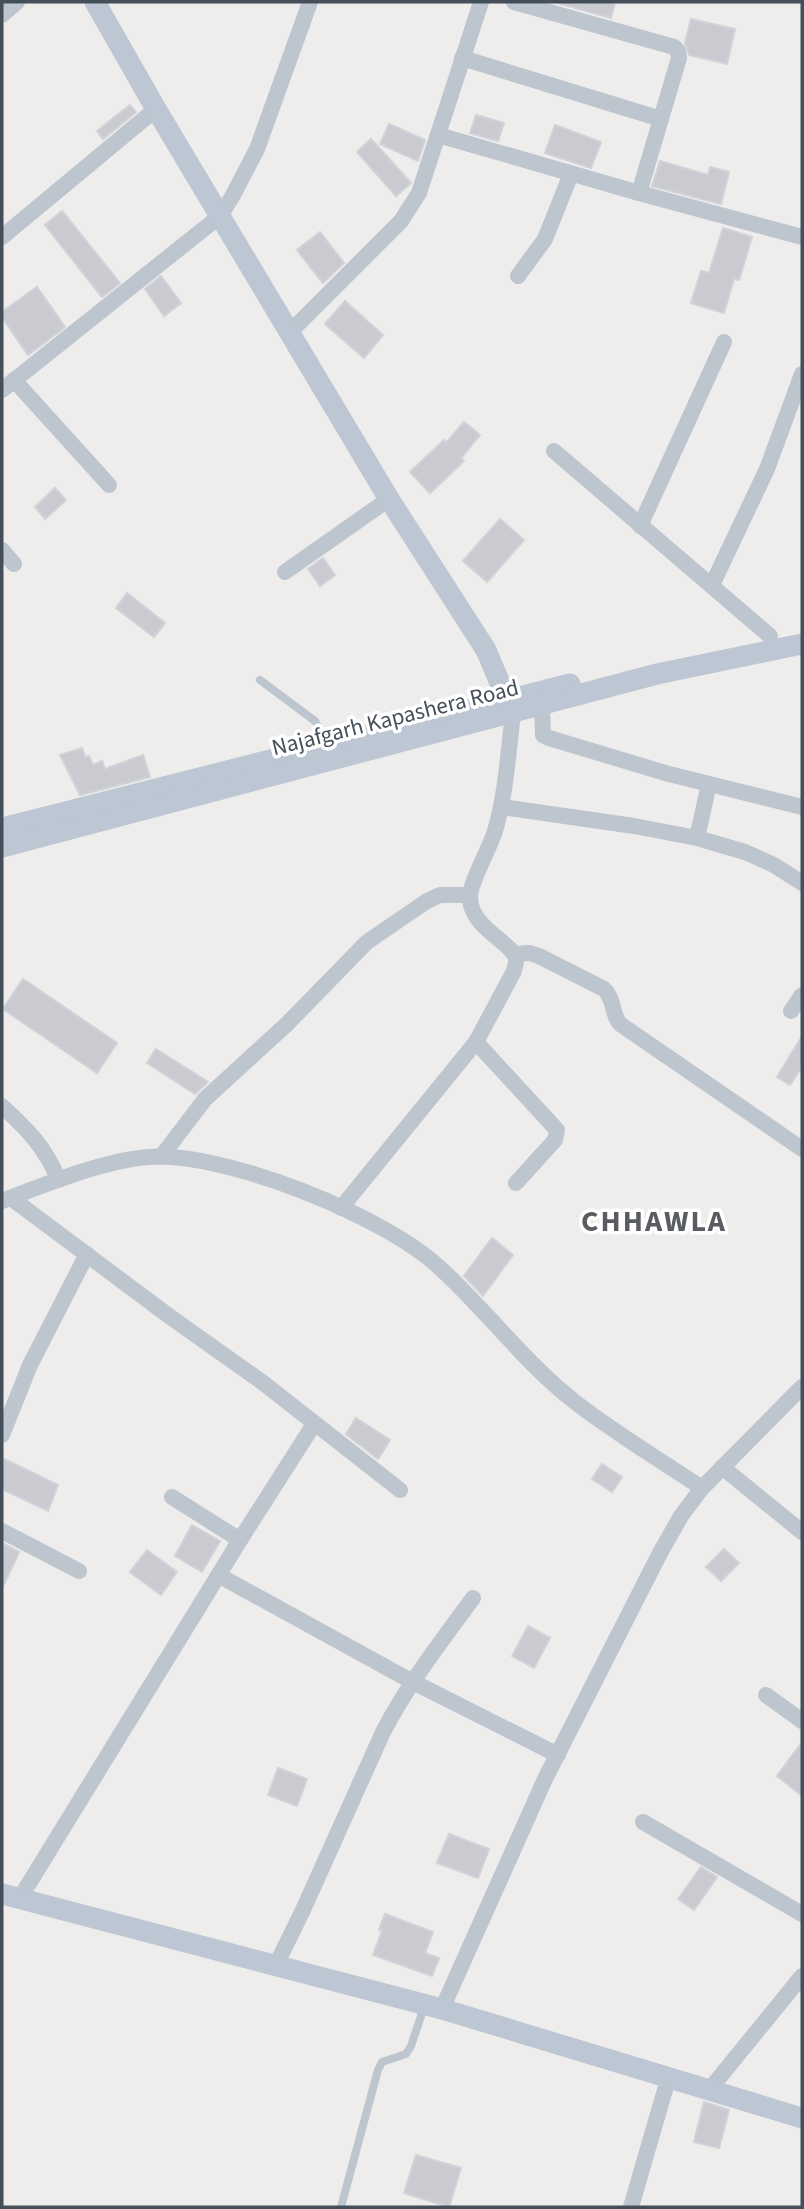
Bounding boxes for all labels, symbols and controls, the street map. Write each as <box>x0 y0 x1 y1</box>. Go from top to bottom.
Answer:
street label: Najafgarh Kapashera Road <box>268 671 522 764</box>
district label: CHHAWLA <box>581 1200 727 1243</box>

